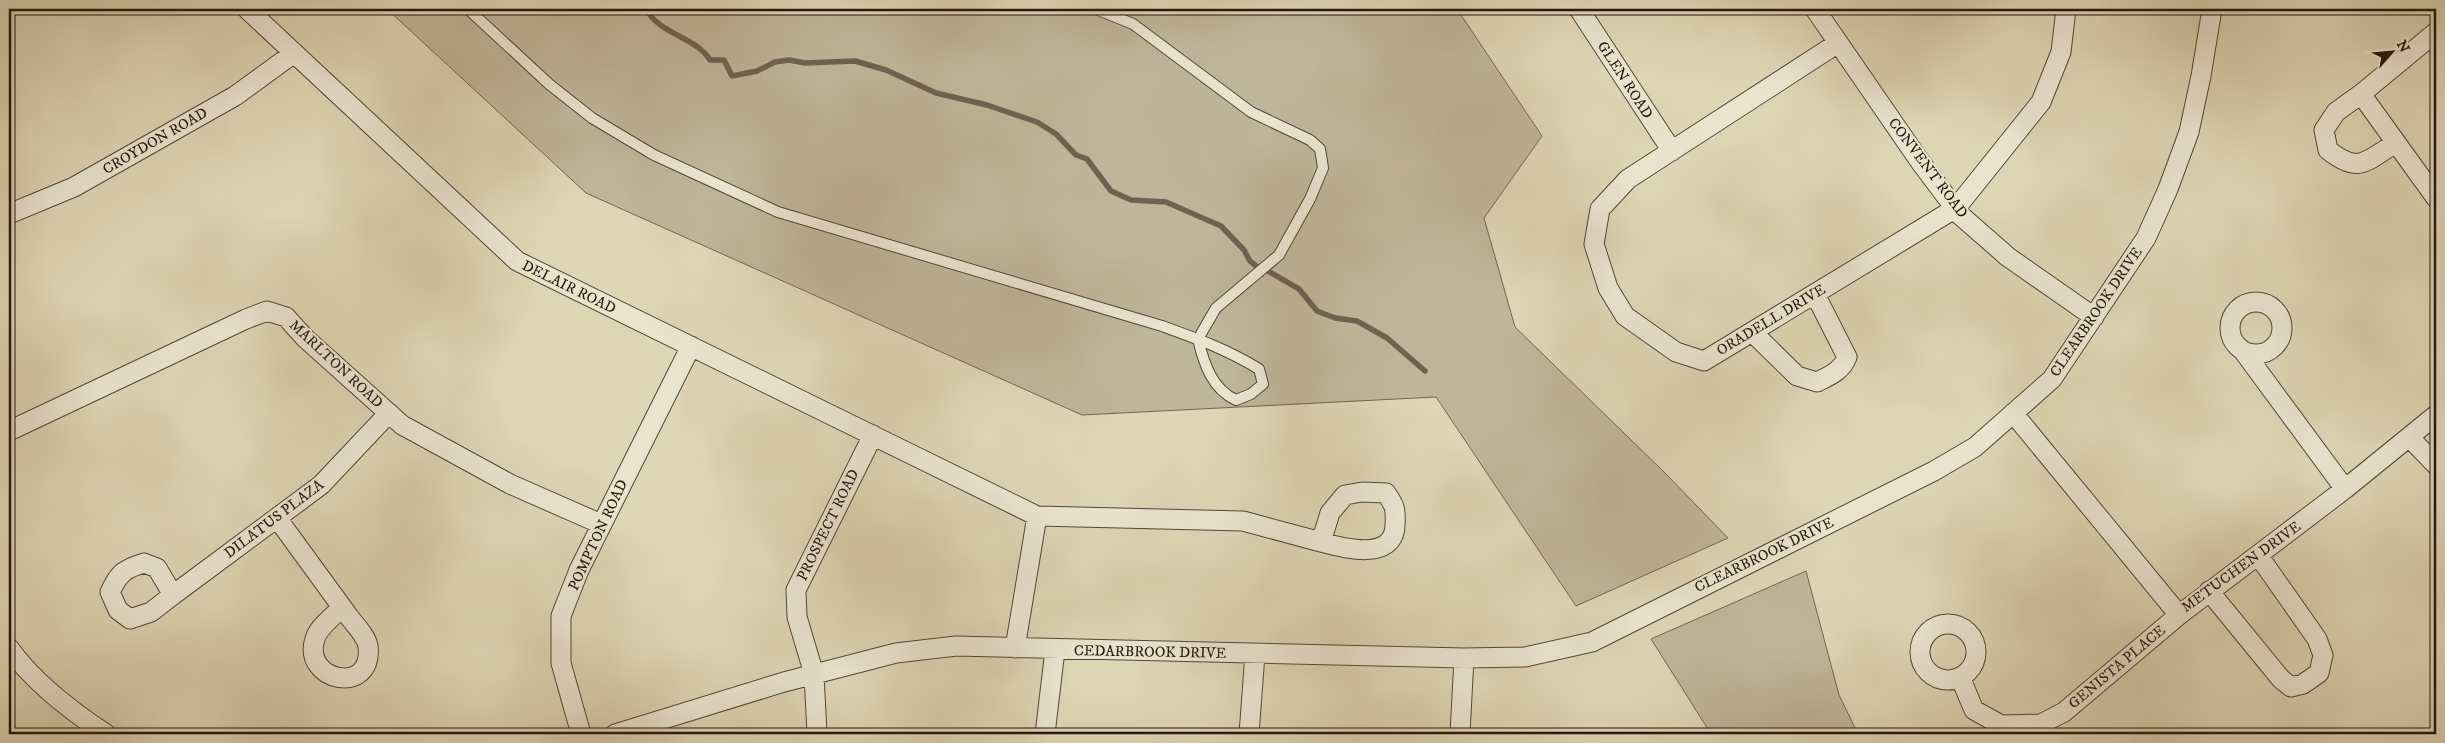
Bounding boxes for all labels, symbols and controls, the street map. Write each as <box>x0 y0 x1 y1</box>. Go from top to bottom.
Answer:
north arrow <box>2368 28 2418 78</box>
text: N <box>2392 37 2414 56</box>
street label: GLEN ROAD <box>1593 38 1657 122</box>
street label: CROYDON ROAD <box>99 103 211 179</box>
street label: CONVENT ROAD <box>1884 114 1972 222</box>
street label: CLEARBROOK DRIVE <box>2046 243 2147 380</box>
street label: DELAIR ROAD <box>519 256 619 318</box>
street label: ORADELL DRIVE <box>1713 280 1829 360</box>
street label: MARLTON ROAD <box>285 316 387 412</box>
street label: PROSPECT ROAD <box>793 466 863 584</box>
street label: DILATUS PLAZA <box>220 475 328 563</box>
street label: POMPTON ROAD <box>564 476 632 594</box>
street label: CLEARBROOK DRIVE <box>1691 513 1837 597</box>
street label: METUCHEN DRIVE <box>2177 517 2305 617</box>
street label: GENISTA PLACE <box>2065 621 2170 713</box>
street label: CEDARBROOK DRIVE <box>1074 641 1227 663</box>

